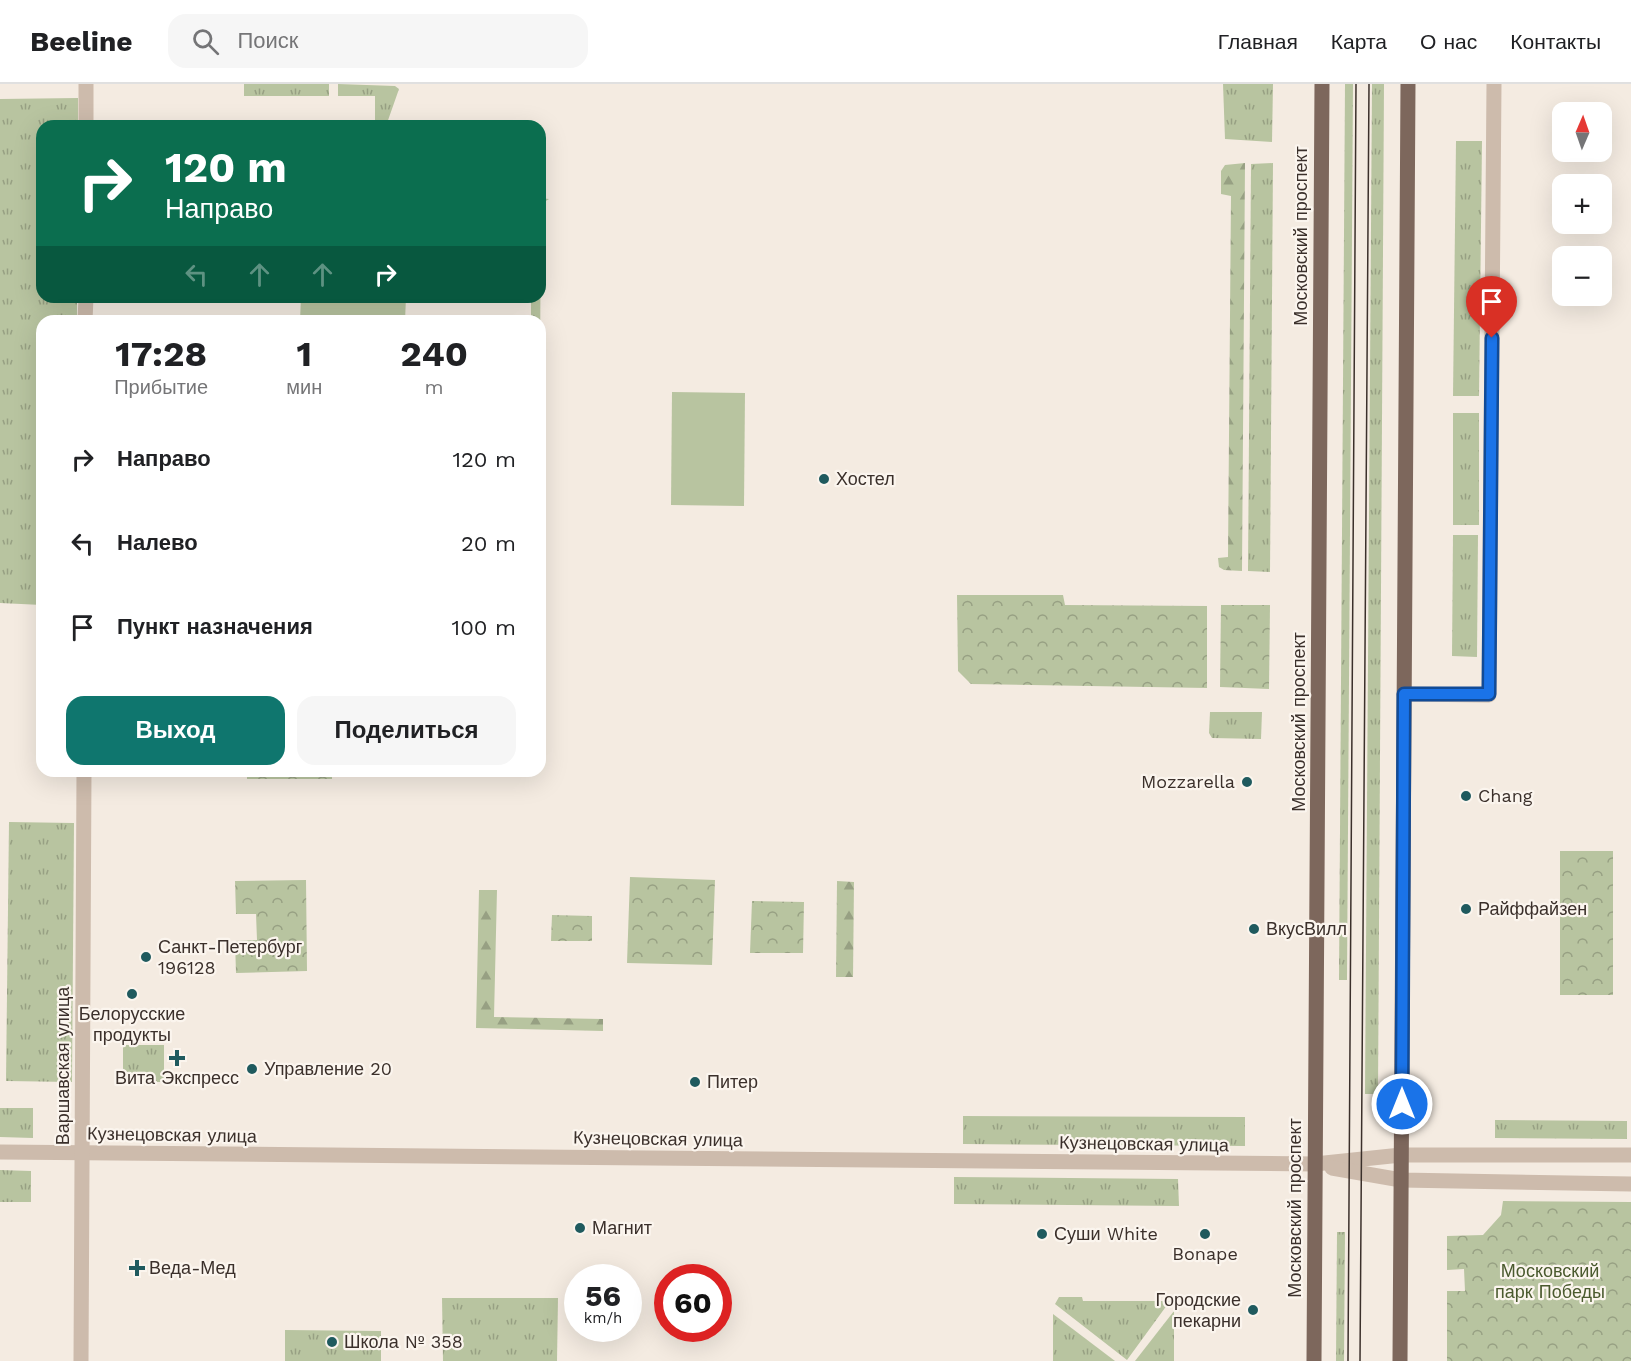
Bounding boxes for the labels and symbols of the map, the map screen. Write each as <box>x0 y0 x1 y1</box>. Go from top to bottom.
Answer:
north arrow <box>1552 102 1612 162</box>
street label: Московский проспект <box>1290 146 1311 326</box>
pin <box>1466 276 1517 338</box>
place label: Хостел <box>836 468 895 489</box>
marker: Хостел <box>817 472 831 486</box>
street label: Московский проспект <box>1288 632 1309 812</box>
place label: Mozzarella <box>1141 771 1235 792</box>
marker: Mozzarella <box>1240 775 1254 789</box>
place label: Chang <box>1478 785 1533 806</box>
marker: Chang <box>1459 789 1473 803</box>
place label: Райффайзен <box>1478 898 1587 919</box>
marker: Райффайзен <box>1459 902 1473 916</box>
place label: ВкусВилл <box>1266 918 1347 939</box>
marker: ВкусВилл <box>1247 922 1261 936</box>
place label: Санкт-Петербург 196128 <box>158 936 303 978</box>
marker: Санкт-Петербург 196128 <box>139 950 153 964</box>
street label: Варшавская улица <box>52 986 73 1145</box>
marker: Белорусские продукты <box>125 987 139 1001</box>
place label: Белорусские продукты <box>79 1003 185 1045</box>
marker: Вита Экспресс <box>170 1051 184 1065</box>
place label: Управление 20 <box>264 1058 392 1079</box>
marker: Управление 20 <box>245 1062 259 1076</box>
place label: Вита Экспресс <box>115 1067 239 1088</box>
place label: Питер <box>707 1071 758 1092</box>
position arrow <box>1370 1072 1434 1136</box>
marker: Питер <box>688 1075 702 1089</box>
street label: Московский проспект <box>1284 1118 1305 1298</box>
street label: Кузнецовская улица <box>87 1123 258 1146</box>
street label: Кузнецовская улица <box>573 1127 744 1150</box>
street label: Кузнецовская улица <box>1059 1132 1230 1155</box>
place label: Магнит <box>592 1217 652 1238</box>
marker: Магнит <box>573 1221 587 1235</box>
place label: Суши White <box>1054 1223 1158 1244</box>
marker: Суши White <box>1035 1227 1049 1241</box>
marker: Bonape <box>1198 1227 1212 1241</box>
place label: Bonape <box>1172 1243 1238 1264</box>
place label: Веда-Мед <box>149 1257 236 1278</box>
park label: Московский парк Победы <box>1495 1260 1605 1302</box>
marker: Веда-Мед <box>130 1261 144 1275</box>
speed limit sign: 60 <box>654 1264 732 1342</box>
place label: Городские пекарни <box>1155 1289 1241 1331</box>
marker: Городские пекарни <box>1246 1303 1260 1317</box>
place label: Школа № 358 <box>344 1331 463 1352</box>
marker: Школа № 358 <box>325 1335 339 1349</box>

